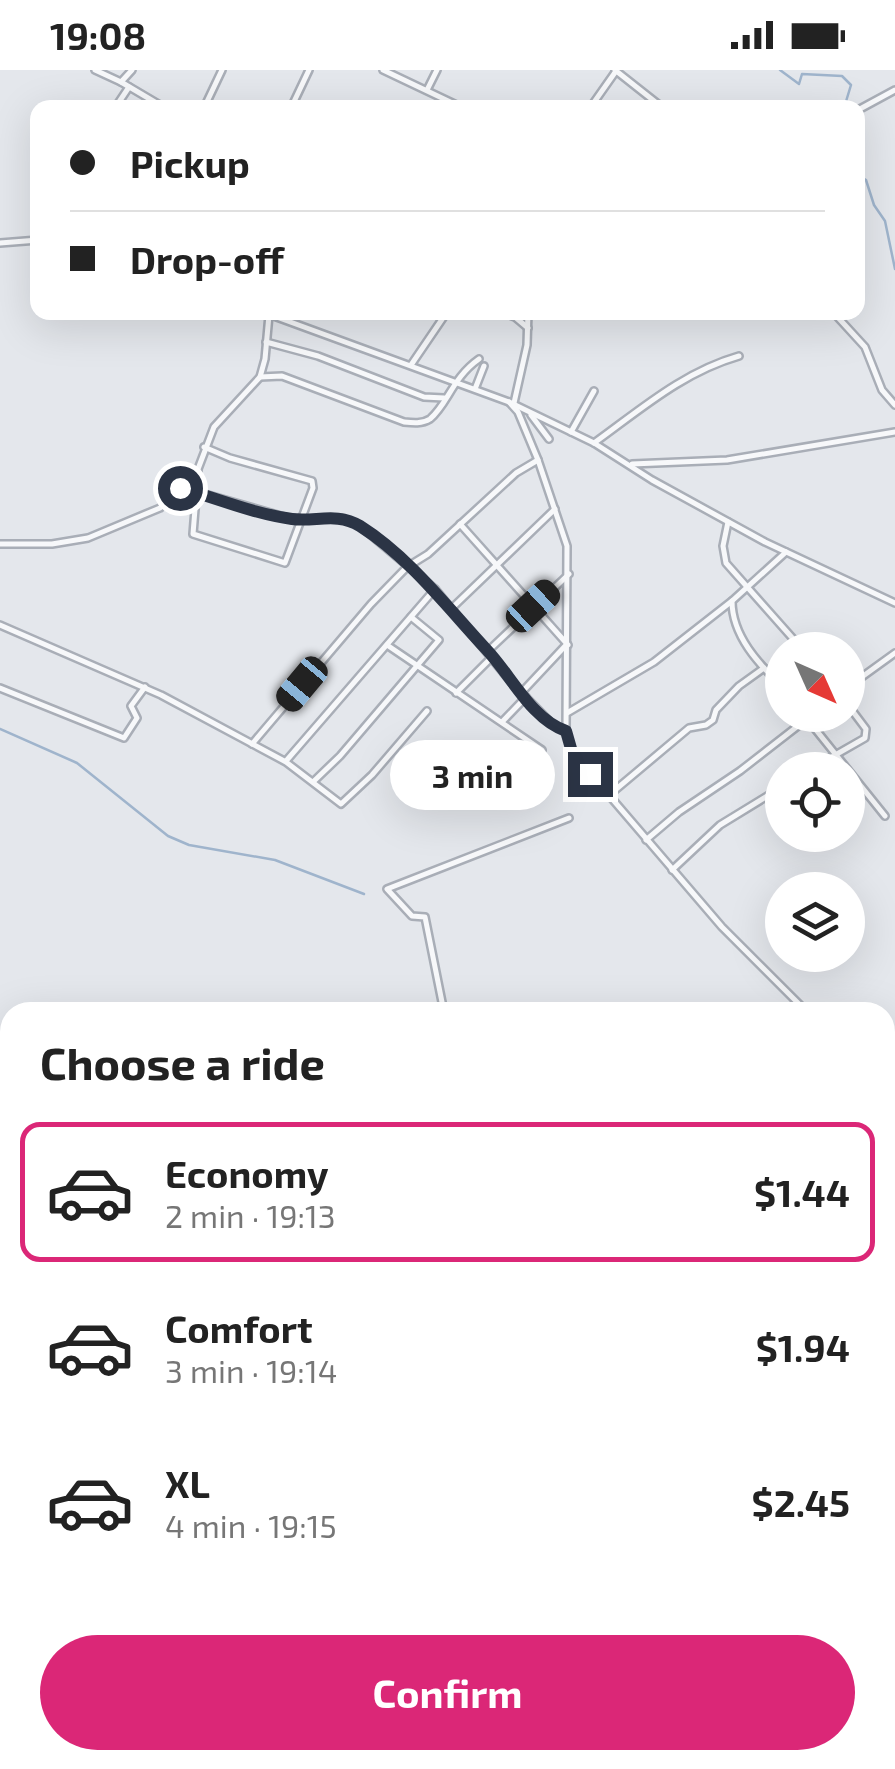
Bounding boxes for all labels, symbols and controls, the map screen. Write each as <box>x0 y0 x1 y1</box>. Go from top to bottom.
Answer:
text: 19:08 <box>50 12 146 58</box>
text: Pickup <box>130 140 250 186</box>
text: Drop-off <box>130 236 284 282</box>
route start <box>158 466 203 511</box>
car <box>501 575 565 637</box>
north arrow <box>765 632 865 732</box>
map controls <box>765 632 865 972</box>
car <box>271 651 333 717</box>
callout: 3 min <box>390 739 555 809</box>
route end <box>568 752 613 797</box>
button: locate <box>765 752 865 852</box>
text: 3 min <box>432 756 513 794</box>
button: layers <box>765 872 865 972</box>
text: Choose a ride <box>40 1035 325 1089</box>
icon: car <box>45 1147 135 1237</box>
text: Economy <box>165 1150 329 1196</box>
text: $1.44 <box>754 1169 850 1215</box>
text: 2 min · 19:13 <box>165 1196 336 1234</box>
icon: car <box>45 1302 135 1392</box>
text: Comfort <box>165 1305 313 1351</box>
text: $1.94 <box>756 1324 850 1370</box>
text: 3 min · 19:14 <box>165 1351 337 1389</box>
icon: car <box>45 1457 135 1547</box>
text: XL <box>165 1460 210 1506</box>
text: $2.45 <box>752 1479 850 1525</box>
text: 4 min · 19:15 <box>165 1506 337 1544</box>
button: Confirm <box>40 1635 855 1750</box>

